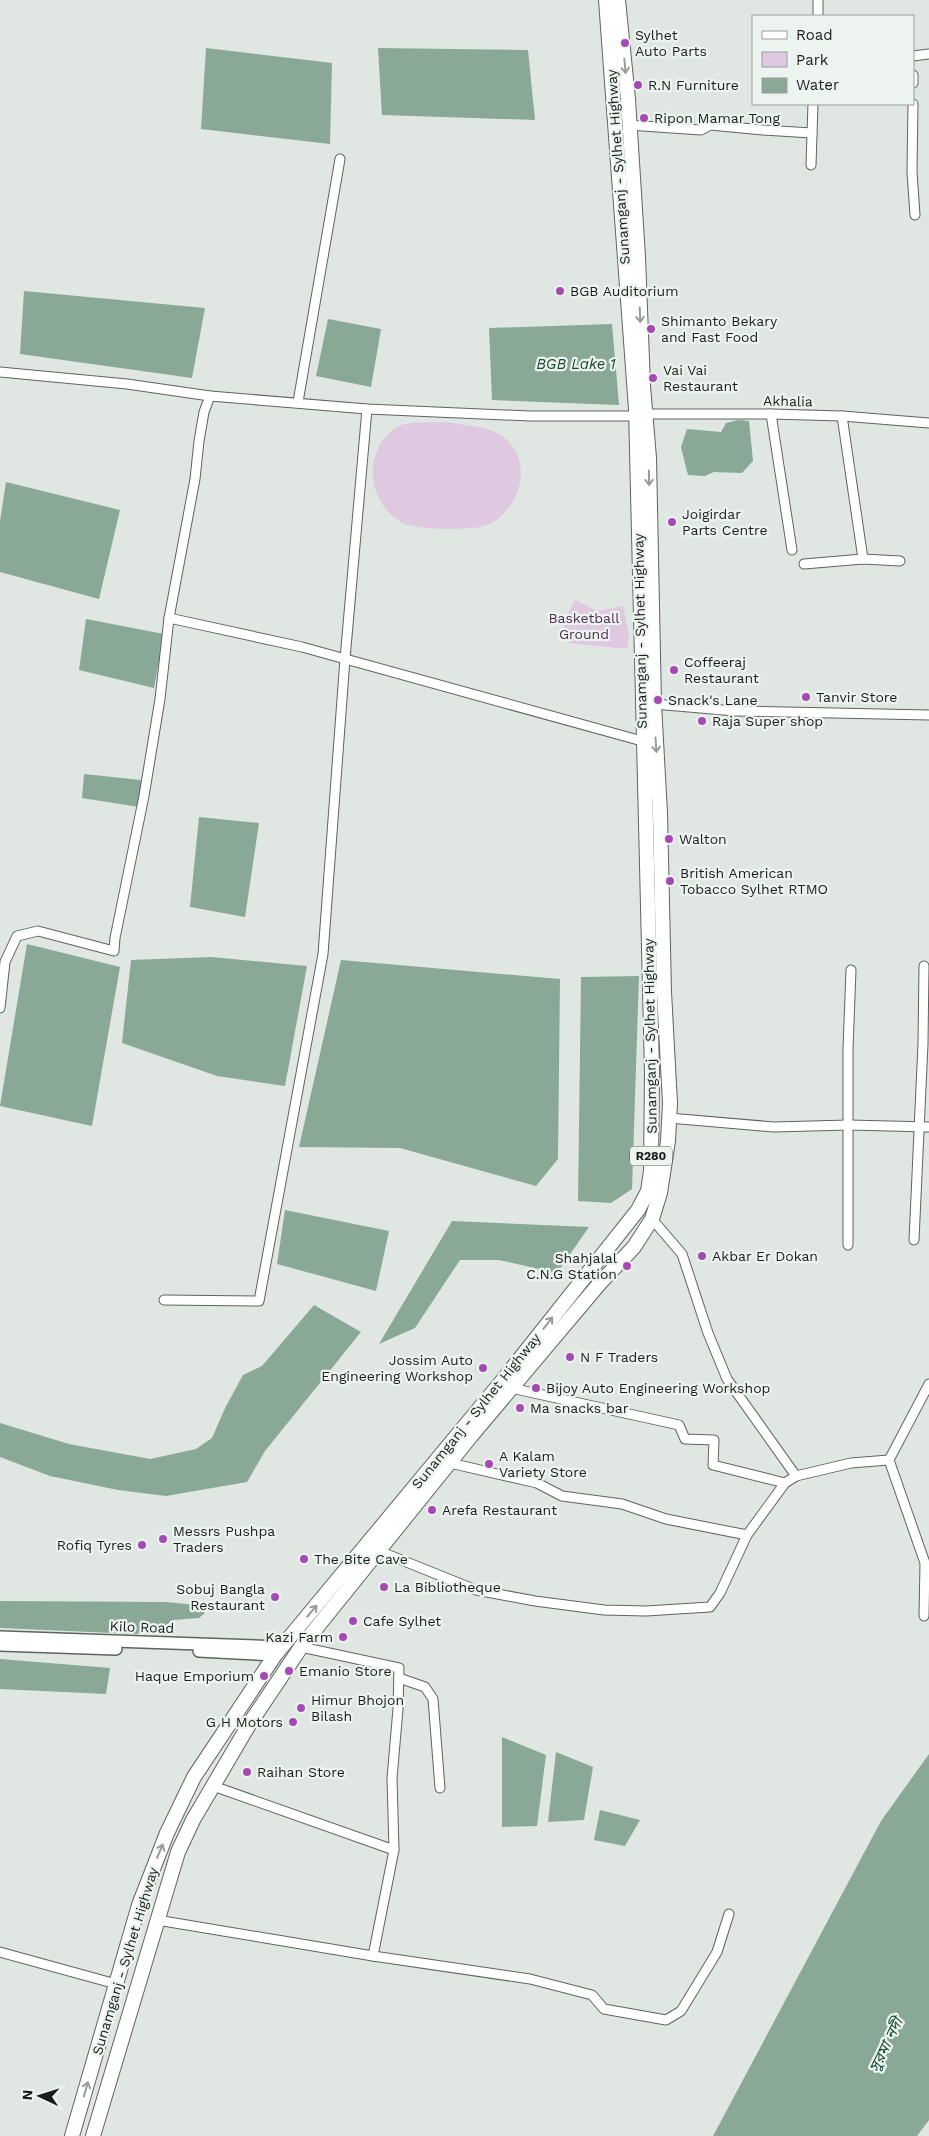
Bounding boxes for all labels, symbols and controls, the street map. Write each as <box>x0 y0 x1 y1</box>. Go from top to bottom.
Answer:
legend <box>752 15 914 105</box>
text: Road <box>796 26 833 44</box>
place label: Sylhet Auto Parts <box>635 27 707 59</box>
marker: Sylhet Auto Parts <box>619 37 631 49</box>
text: Park <box>796 51 829 69</box>
one-way arrow <box>620 58 630 74</box>
street label: Sunamganj - Sylhet Highway <box>603 68 633 265</box>
text: Water <box>796 76 839 94</box>
place label: R.N Furniture <box>648 77 739 93</box>
marker: R.N Furniture <box>632 79 644 91</box>
place label: Ripon Mamar Tong <box>654 110 780 126</box>
marker: Ripon Mamar Tong <box>638 112 650 124</box>
place label: BGB Auditorium <box>570 283 679 299</box>
marker: BGB Auditorium <box>554 285 566 297</box>
one-way arrow <box>636 307 645 323</box>
place label: Shimanto Bekary and Fast Food <box>661 313 778 345</box>
marker: Shimanto Bekary and Fast Food <box>645 323 657 335</box>
water label: BGB Lake 1 <box>536 355 616 373</box>
place label: Vai Vai Restaurant <box>663 362 738 394</box>
marker: Vai Vai Restaurant <box>647 372 659 384</box>
street label: Akhalia <box>763 393 813 409</box>
one-way arrow <box>645 469 654 485</box>
place label: Joigirdar Parts Centre <box>682 506 767 538</box>
marker: Joigirdar Parts Centre <box>666 516 678 528</box>
street label: Sunamganj - Sylhet Highway <box>630 532 650 729</box>
park label: Basketball Ground <box>548 610 620 642</box>
place label: Coffeeraj Restaurant <box>684 654 759 686</box>
marker: Coffeeraj Restaurant <box>668 664 680 676</box>
place label: Tanvir Store <box>816 689 897 705</box>
marker: Tanvir Store <box>800 691 812 703</box>
place label: Snack's Lane <box>668 692 758 708</box>
marker: Snack's Lane <box>652 694 664 706</box>
place label: Raja Super shop <box>712 713 823 729</box>
marker: Raja Super shop <box>696 715 708 727</box>
one-way arrow <box>652 737 661 753</box>
place label: Walton <box>679 831 727 847</box>
marker: Walton <box>663 833 675 845</box>
place label: British American Tobacco Sylhet RTMO <box>680 865 828 897</box>
marker: British American Tobacco Sylhet RTMO <box>664 875 676 887</box>
street label: Sunamganj - Sylhet Highway <box>640 937 660 1134</box>
road number: R280 <box>630 1146 672 1166</box>
place label: Akbar Er Dokan <box>712 1248 818 1264</box>
place label: Shahjalal C.N.G Station <box>526 1250 618 1282</box>
marker: Akbar Er Dokan <box>696 1250 708 1262</box>
marker: Shahjalal C.N.G Station <box>621 1260 633 1272</box>
one-way arrow <box>543 1316 553 1330</box>
street label: Sunamganj - Sylhet Highway <box>408 1329 544 1492</box>
place label: N F Traders <box>580 1349 658 1365</box>
marker: N F Traders <box>564 1351 576 1363</box>
place label: Jossim Auto Engineering Workshop <box>321 1352 473 1384</box>
marker: Jossim Auto Engineering Workshop <box>477 1362 489 1374</box>
place label: Bijoy Auto Engineering Workshop <box>546 1380 770 1396</box>
marker: Bijoy Auto Engineering Workshop <box>530 1382 542 1394</box>
place label: Ma snacks bar <box>530 1400 629 1416</box>
marker: Ma snacks bar <box>514 1402 526 1414</box>
place label: A Kalam Variety Store <box>499 1448 587 1480</box>
marker: A Kalam Variety Store <box>483 1458 495 1470</box>
place label: Arefa Restaurant <box>442 1502 557 1518</box>
marker: Arefa Restaurant <box>426 1504 438 1516</box>
place label: Messrs Pushpa Traders <box>173 1523 275 1555</box>
marker: Messrs Pushpa Traders <box>157 1533 169 1545</box>
place label: Rofiq Tyres <box>57 1537 132 1553</box>
marker: Rofiq Tyres <box>136 1539 148 1551</box>
place label: The Bite Cave <box>314 1551 408 1567</box>
marker: The Bite Cave <box>298 1553 310 1565</box>
place label: La Bibliotheque <box>394 1579 501 1595</box>
place label: Sobuj Bangla Restaurant <box>176 1581 265 1613</box>
marker: La Bibliotheque <box>378 1581 390 1593</box>
marker: Sobuj Bangla Restaurant <box>269 1591 281 1603</box>
one-way arrow <box>306 1605 317 1618</box>
place label: Cafe Sylhet <box>363 1613 441 1629</box>
marker: Cafe Sylhet <box>347 1615 359 1627</box>
street label: Kilo Road <box>109 1618 175 1636</box>
place label: Kazi Farm <box>265 1629 333 1645</box>
marker: Kazi Farm <box>337 1631 349 1643</box>
place label: Emanio Store <box>299 1663 392 1679</box>
marker: Emanio Store <box>283 1665 295 1677</box>
place label: Haque Emporium <box>135 1668 254 1684</box>
marker: Haque Emporium <box>258 1670 270 1682</box>
place label: Himur Bhojon Bilash <box>311 1692 404 1724</box>
marker: Himur Bhojon Bilash <box>295 1702 307 1714</box>
place label: G H Motors <box>206 1714 283 1730</box>
marker: G H Motors <box>287 1716 299 1728</box>
place label: Raihan Store <box>257 1764 345 1780</box>
marker: Raihan Store <box>241 1766 253 1778</box>
one-way arrow <box>156 1843 165 1858</box>
street label: Sunamganj - Sylhet Highway <box>89 1864 161 2057</box>
water label: সুরমা নদী <box>865 2012 908 2075</box>
north arrow <box>15 2071 65 2121</box>
one-way arrow <box>82 2082 91 2098</box>
text: N <box>19 2089 35 2101</box>

